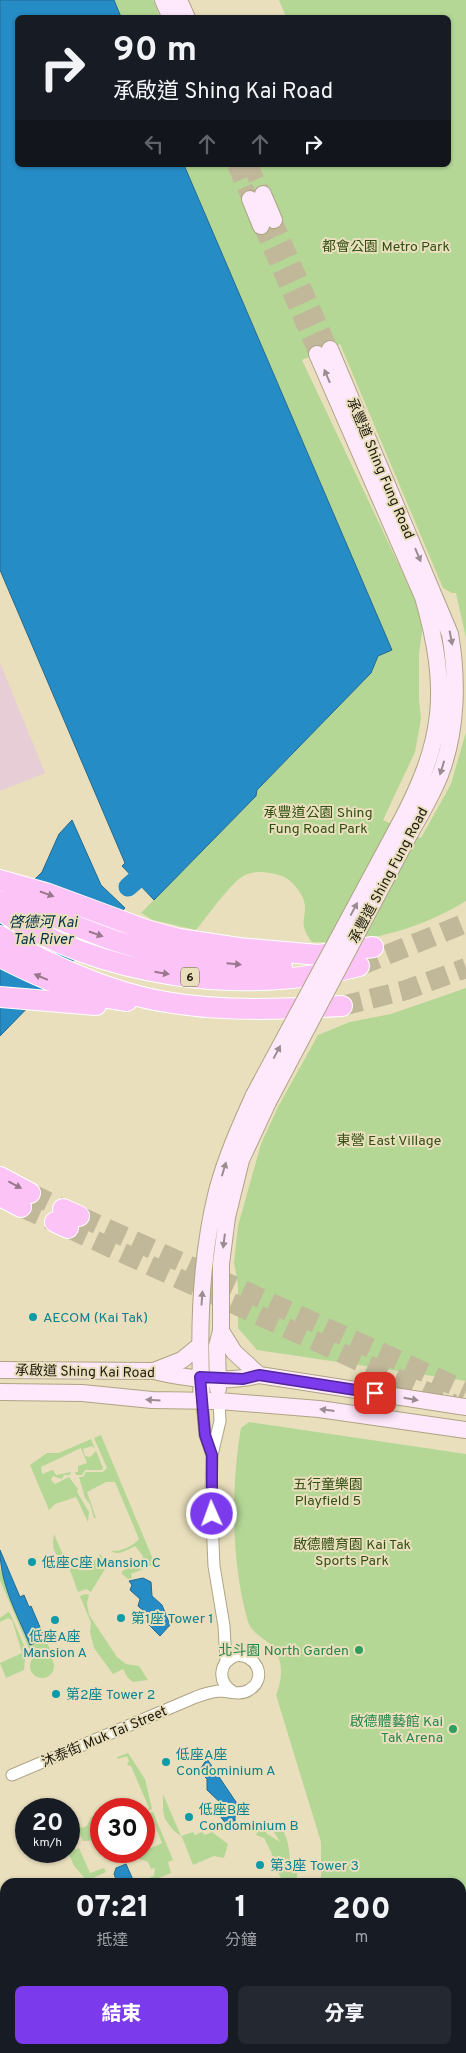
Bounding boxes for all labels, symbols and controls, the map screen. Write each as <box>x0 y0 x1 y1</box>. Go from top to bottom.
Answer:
text: 90 m <box>113 29 197 73</box>
icon: right <box>30 35 95 100</box>
text: 承啟道 Shing Kai Road <box>113 79 333 106</box>
icon: left <box>140 130 168 158</box>
icon: ahead <box>193 130 221 158</box>
icon: ahead <box>246 130 274 158</box>
icon: right <box>299 130 327 158</box>
park label: 都會公園 Metro Park <box>322 239 450 256</box>
one-way arrow <box>322 369 330 383</box>
street label: 承豐道 Shing Fung Road <box>342 396 417 542</box>
one-way arrow <box>415 548 423 562</box>
one-way arrow <box>447 631 455 647</box>
one-way arrow <box>437 761 445 776</box>
park label: 承豐道公園 Shing Fung Road Park <box>263 805 373 838</box>
street label: 承豐道 Shing Fung Road <box>346 805 432 947</box>
one-way arrow <box>39 891 54 898</box>
one-way arrow <box>350 902 358 916</box>
water label: 啓德河 Kai Tak River <box>8 914 79 950</box>
one-way arrow <box>88 931 103 938</box>
one-way arrow <box>226 960 242 968</box>
road number: 6 <box>181 968 199 986</box>
one-way arrow <box>154 970 170 978</box>
one-way arrow <box>34 972 48 980</box>
one-way arrow <box>273 1045 281 1059</box>
park label: 東營 East Village <box>337 1133 441 1150</box>
one-way arrow <box>220 1161 228 1176</box>
one-way arrow <box>8 1181 22 1189</box>
one-way arrow <box>220 1233 228 1249</box>
one-way arrow <box>199 1290 207 1306</box>
place label: AECOM (Kai Tak) <box>43 1310 148 1327</box>
marker: AECOM (Kai Tak) <box>27 1311 39 1323</box>
street label: 承啟道 Shing Kai Road <box>15 1363 155 1382</box>
pin <box>354 1372 396 1414</box>
icon: arrive <box>361 1379 389 1407</box>
one-way arrow <box>145 1395 161 1403</box>
one-way arrow <box>403 1395 419 1403</box>
one-way arrow <box>319 1406 335 1414</box>
park label: 五行童樂園 Playfield 5 <box>293 1476 363 1510</box>
position arrow <box>185 1487 237 1539</box>
park label: 啟德體育園 Kai Tak Sports Park <box>293 1536 411 1570</box>
place label: 低座C座 Mansion C <box>42 1555 161 1572</box>
marker: 低座C座 Mansion C <box>26 1556 38 1568</box>
place label: 第1座 Tower 1 <box>131 1611 214 1628</box>
marker: 第1座 Tower 1 <box>115 1612 127 1624</box>
marker: 低座A座 Mansion A <box>49 1614 61 1626</box>
place label: 低座A座 Mansion A <box>23 1629 87 1662</box>
place label: 北斗園 North Garden <box>218 1642 349 1660</box>
marker: 北斗園 North Garden <box>353 1644 365 1656</box>
place label: 第2座 Tower 2 <box>66 1687 155 1704</box>
marker: 第2座 Tower 2 <box>50 1688 62 1700</box>
street label: 沐泰街 Muk Tai Street <box>39 1702 170 1772</box>
place label: 啟德體藝館 Kai Tak Arena <box>350 1713 443 1747</box>
marker: 啟德體藝館 Kai Tak Arena <box>447 1723 459 1735</box>
place label: 低座A座 Condominium A <box>176 1747 276 1780</box>
marker: 低座A座 Condominium A <box>160 1756 172 1768</box>
speed limit sign: 30 <box>90 1798 155 1863</box>
place label: 低座B座 Condominium B <box>199 1802 299 1835</box>
text: 20 <box>32 1808 63 1840</box>
marker: 低座B座 Condominium B <box>183 1811 195 1823</box>
text: km/h <box>33 1835 62 1851</box>
place label: 第3座 Tower 3 <box>270 1858 359 1875</box>
marker: 第3座 Tower 3 <box>254 1859 266 1871</box>
text: 07:21 <box>75 1890 150 1927</box>
text: 1 <box>235 1890 247 1927</box>
text: 200 <box>332 1892 391 1929</box>
text: m <box>355 1928 368 1948</box>
text: 抵達 <box>96 1931 128 1951</box>
text: 分鐘 <box>225 1931 257 1951</box>
button: 結束 <box>15 1986 228 2044</box>
button: 分享 <box>238 1986 451 2044</box>

